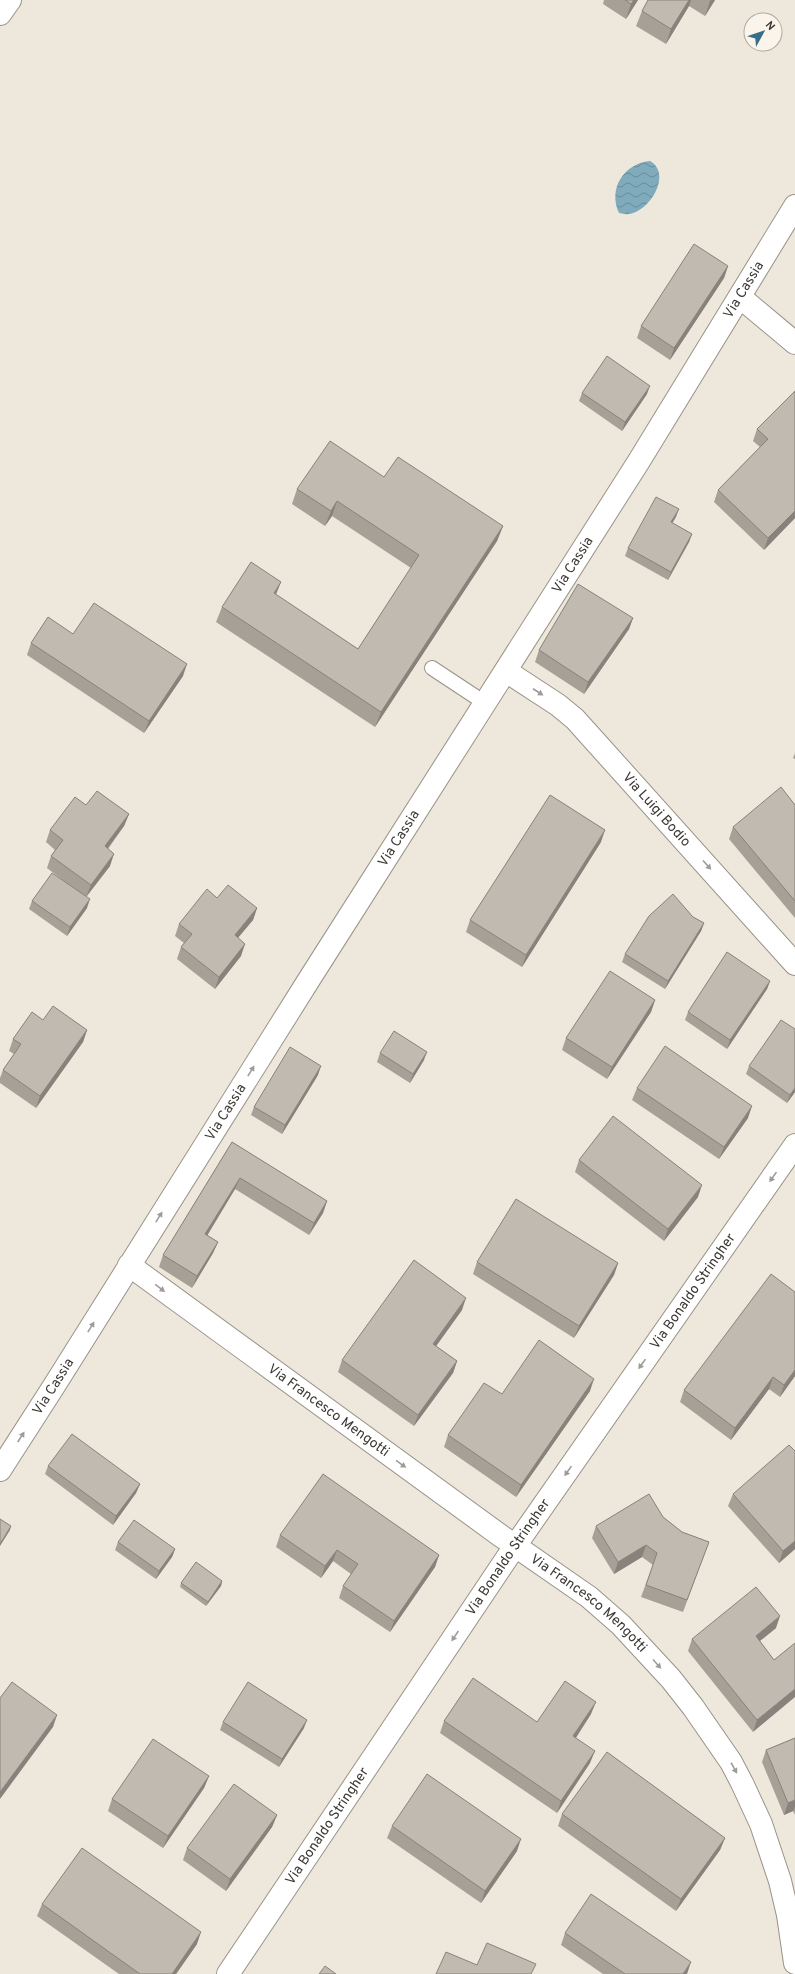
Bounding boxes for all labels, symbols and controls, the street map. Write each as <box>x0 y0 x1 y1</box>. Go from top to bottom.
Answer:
north arrow <box>743 12 783 52</box>
text: N <box>762 19 778 34</box>
street label: Via Cassia <box>720 258 768 322</box>
street label: Via Cassia <box>548 534 597 597</box>
one-way arrow <box>533 688 544 696</box>
street label: Via Luigi Bodio <box>619 769 694 850</box>
street label: Via Cassia <box>375 807 423 870</box>
one-way arrow <box>702 860 711 869</box>
one-way arrow <box>247 1066 255 1076</box>
street label: Via Cassia <box>202 1081 250 1144</box>
one-way arrow <box>769 1172 777 1183</box>
one-way arrow <box>156 1211 163 1223</box>
street label: Via Bonaldo Stringher <box>647 1230 740 1353</box>
one-way arrow <box>155 1284 166 1293</box>
one-way arrow <box>87 1321 94 1333</box>
street label: Via Cassia <box>29 1355 78 1418</box>
one-way arrow <box>638 1359 646 1370</box>
street label: Via Francesco Mengotti <box>264 1360 393 1460</box>
one-way arrow <box>17 1432 25 1442</box>
one-way arrow <box>396 1460 406 1468</box>
one-way arrow <box>564 1466 572 1476</box>
street label: Via Bonaldo Stringher <box>462 1495 554 1619</box>
street label: Via Francesco Mengotti <box>527 1550 651 1656</box>
one-way arrow <box>451 1631 459 1641</box>
one-way arrow <box>653 1659 662 1669</box>
one-way arrow <box>731 1762 738 1774</box>
street label: Via Bonaldo Stringher <box>282 1764 373 1888</box>

